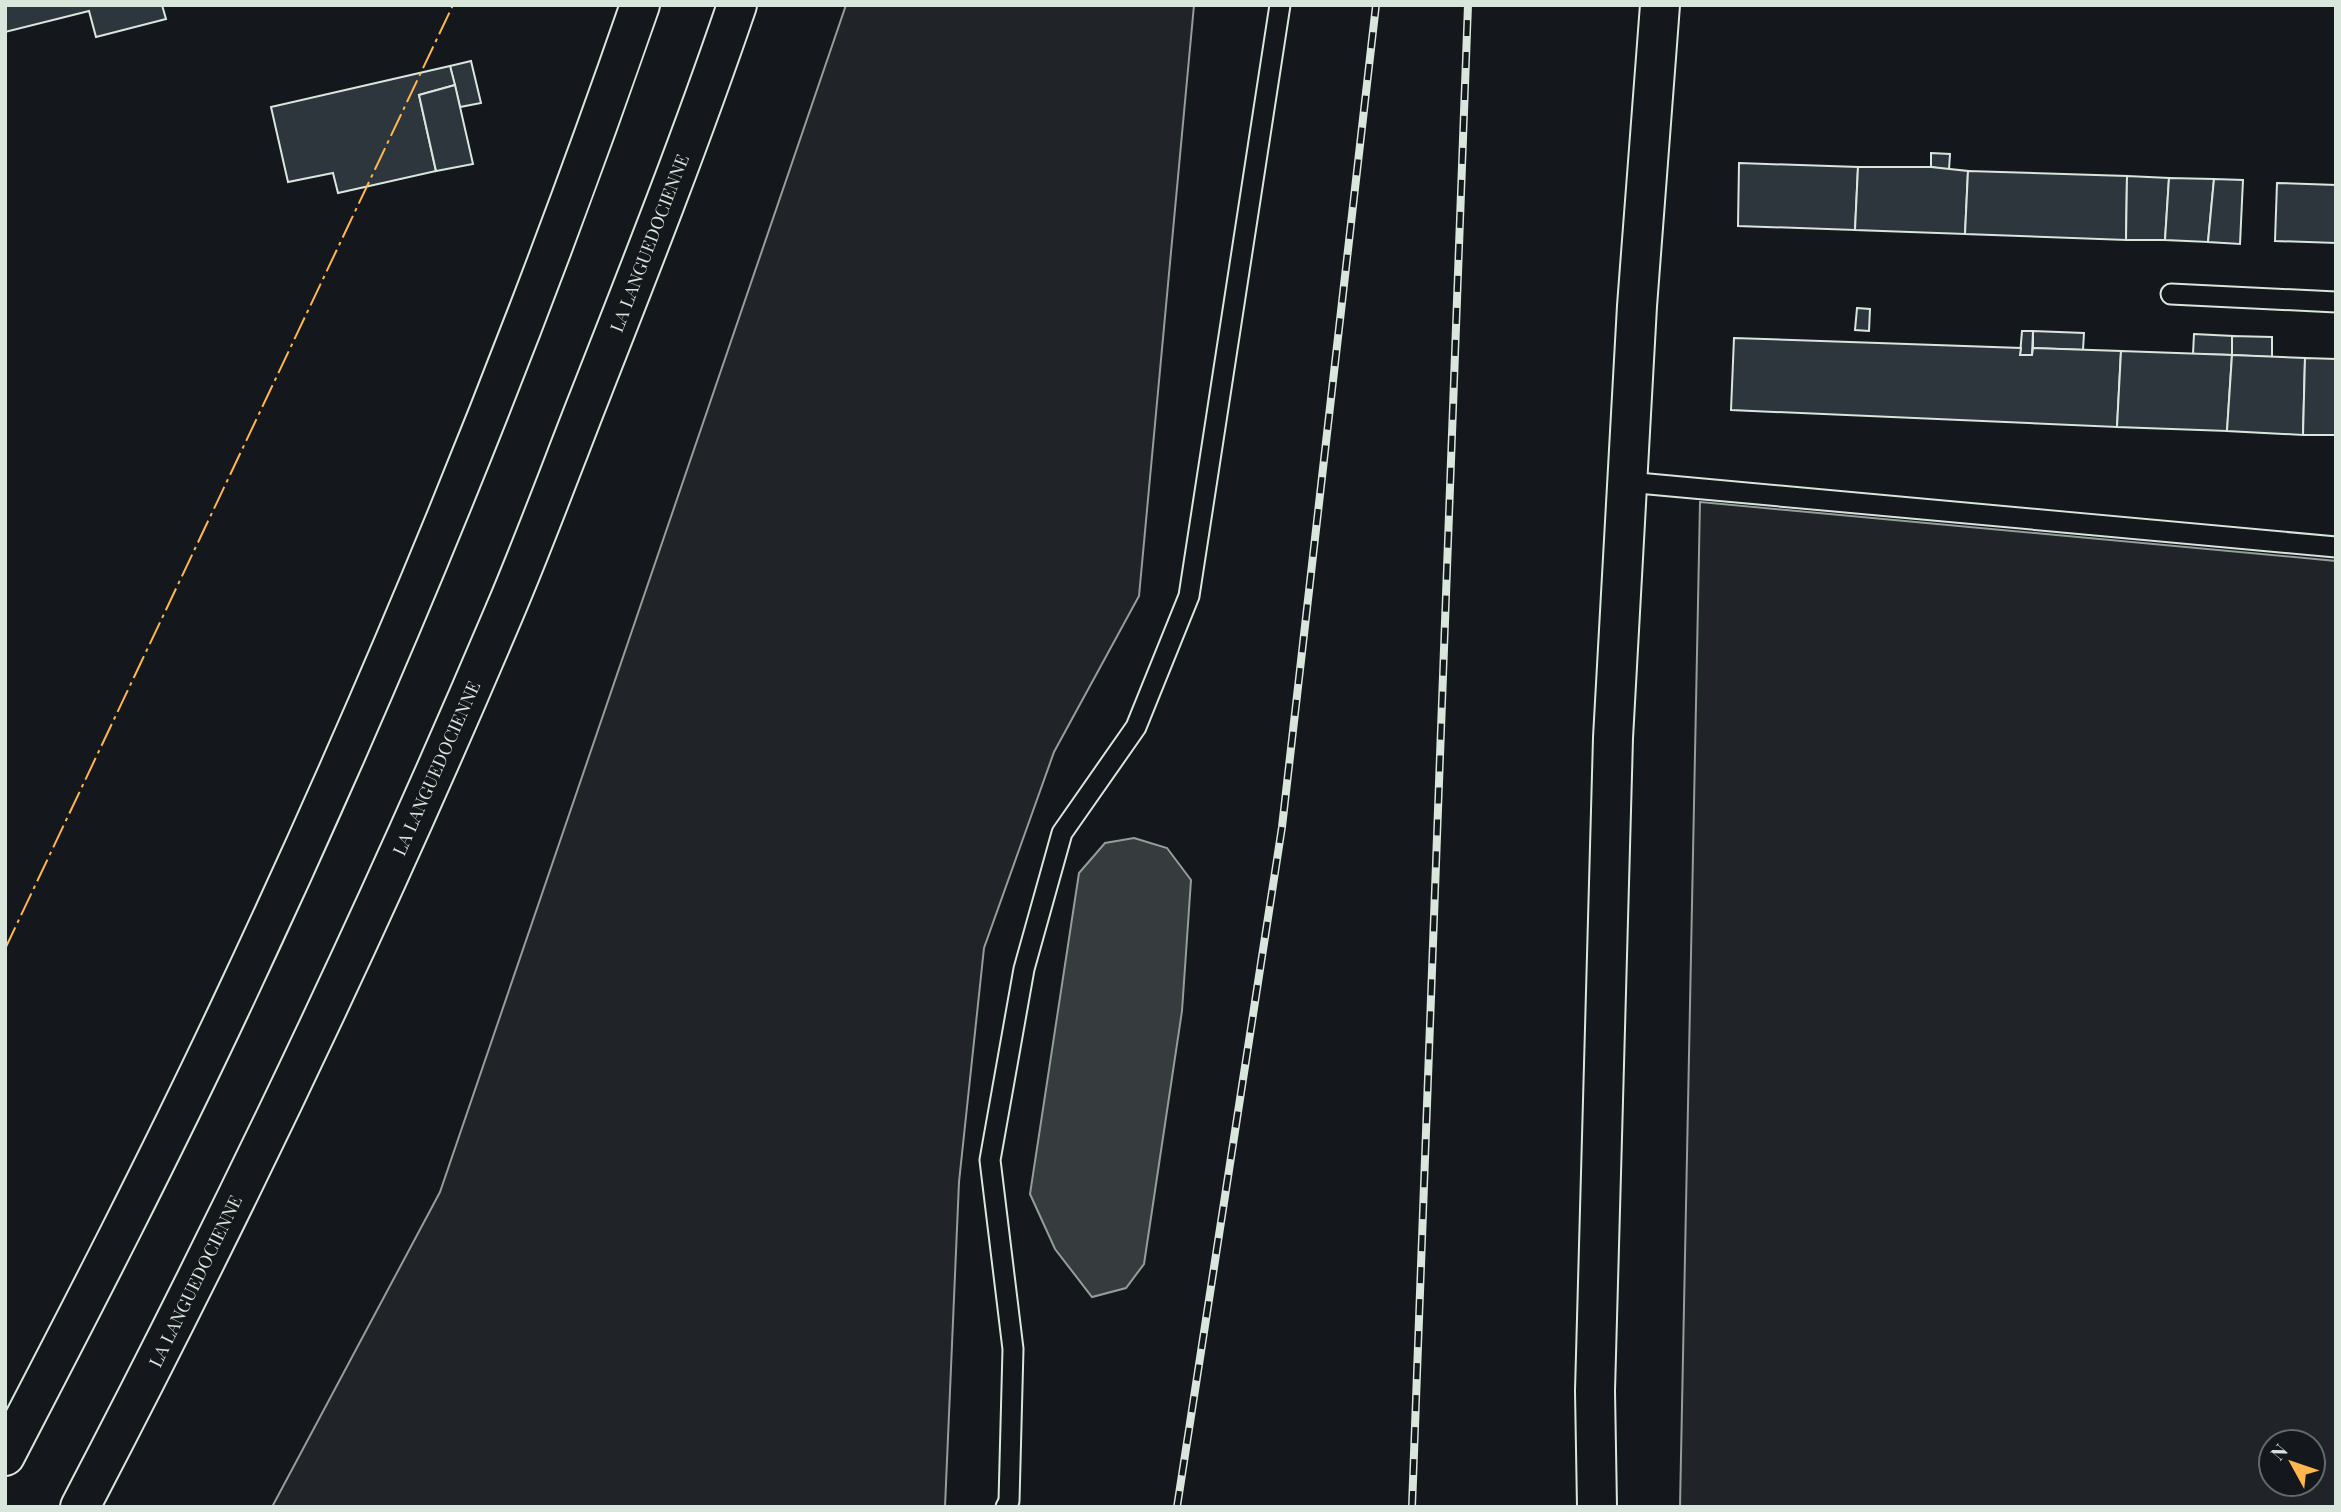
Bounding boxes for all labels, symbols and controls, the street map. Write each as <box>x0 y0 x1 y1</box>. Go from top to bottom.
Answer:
street label: LA LANGUEDOCIENNE <box>604 151 694 335</box>
street label: LA LANGUEDOCIENNE <box>387 677 485 859</box>
street label: LA LANGUEDOCIENNE <box>143 1191 247 1371</box>
north arrow <box>2257 1428 2327 1498</box>
text: N <box>2264 1438 2293 1465</box>

